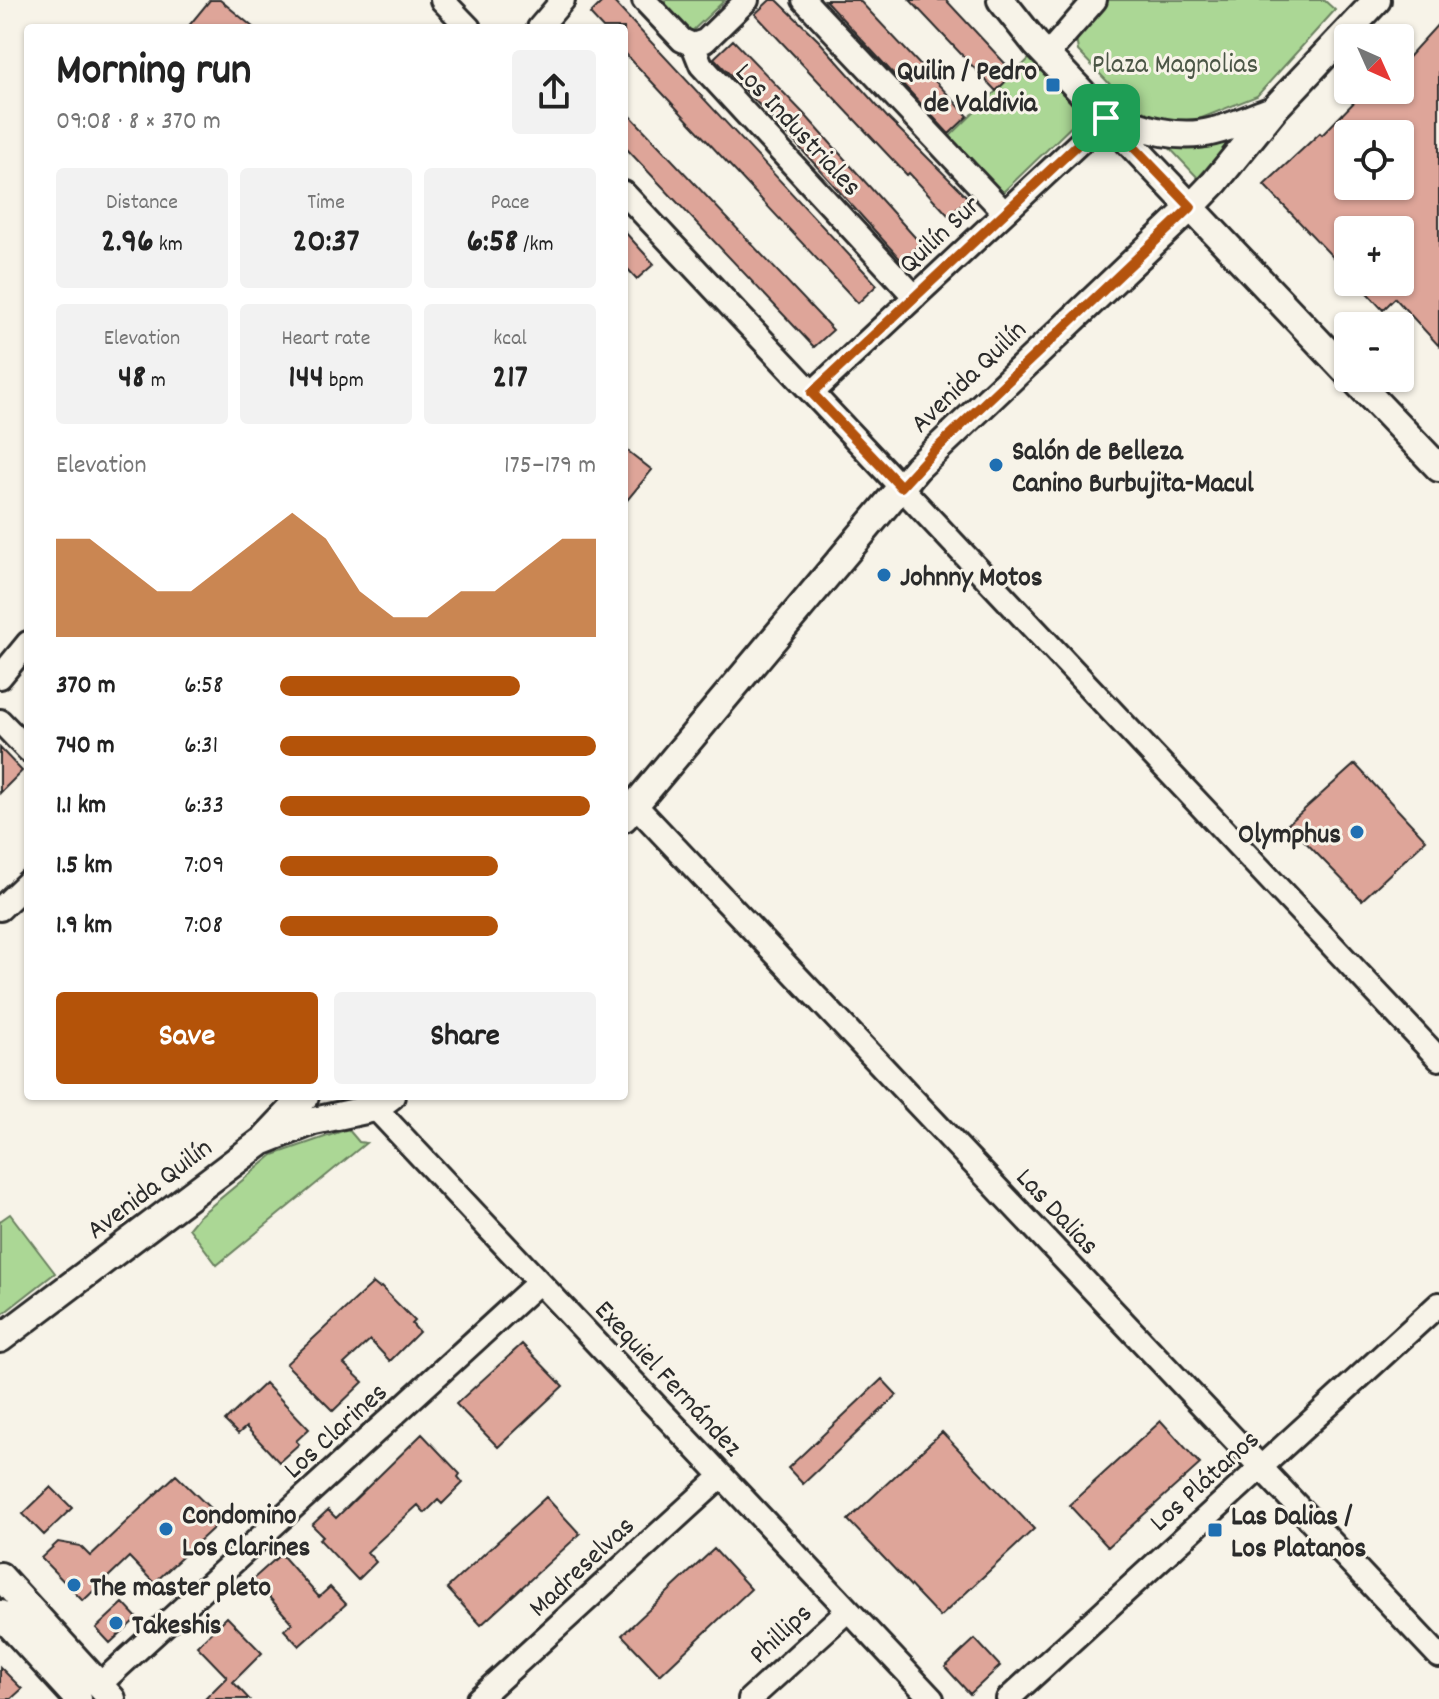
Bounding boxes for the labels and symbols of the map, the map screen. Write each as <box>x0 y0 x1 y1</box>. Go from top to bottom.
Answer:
north arrow <box>1334 24 1414 104</box>
park label: Plaza Magnolias <box>1092 47 1258 87</box>
place label: Quilin / Pedro de Valdivia <box>897 54 1038 126</box>
street label: Los Industriales <box>724 55 869 207</box>
marker: Quilin / Pedro de Valdivia <box>1044 76 1062 94</box>
pin <box>1072 84 1140 152</box>
street label: Quilín Sur <box>891 188 992 285</box>
street label: Avenida Quilín <box>903 313 1038 444</box>
place label: Salón de Belleza Canino Burbujita-Macul <box>1012 434 1254 506</box>
marker: Salón de Belleza Canino Burbujita-Macul <box>987 456 1005 474</box>
place label: Johnny Motos <box>900 560 1043 600</box>
marker: Johnny Motos <box>875 566 893 584</box>
place label: Olymphus <box>1238 817 1341 857</box>
marker: Olymphus <box>1348 823 1366 841</box>
street label: Avenida Quilín <box>80 1130 222 1252</box>
street label: Las Dalias <box>1004 1161 1106 1266</box>
street label: Exequiel Fernández <box>583 1293 750 1468</box>
street label: Los Clarines <box>276 1375 398 1491</box>
street label: Los Plátanos <box>1142 1422 1270 1543</box>
place label: Condomino Los Clarines <box>182 1498 311 1570</box>
place label: Las Dalias / Los Platanos <box>1231 1499 1366 1571</box>
street label: Madreselvas <box>521 1509 646 1629</box>
marker: Condomino Los Clarines <box>157 1520 175 1538</box>
marker: Las Dalias / Los Platanos <box>1206 1521 1224 1539</box>
place label: The master pleto <box>90 1570 271 1610</box>
marker: The master pleto <box>65 1576 83 1594</box>
street label: Phillips <box>742 1596 823 1675</box>
place label: Takeshis <box>132 1608 222 1648</box>
marker: Takeshis <box>107 1614 125 1632</box>

